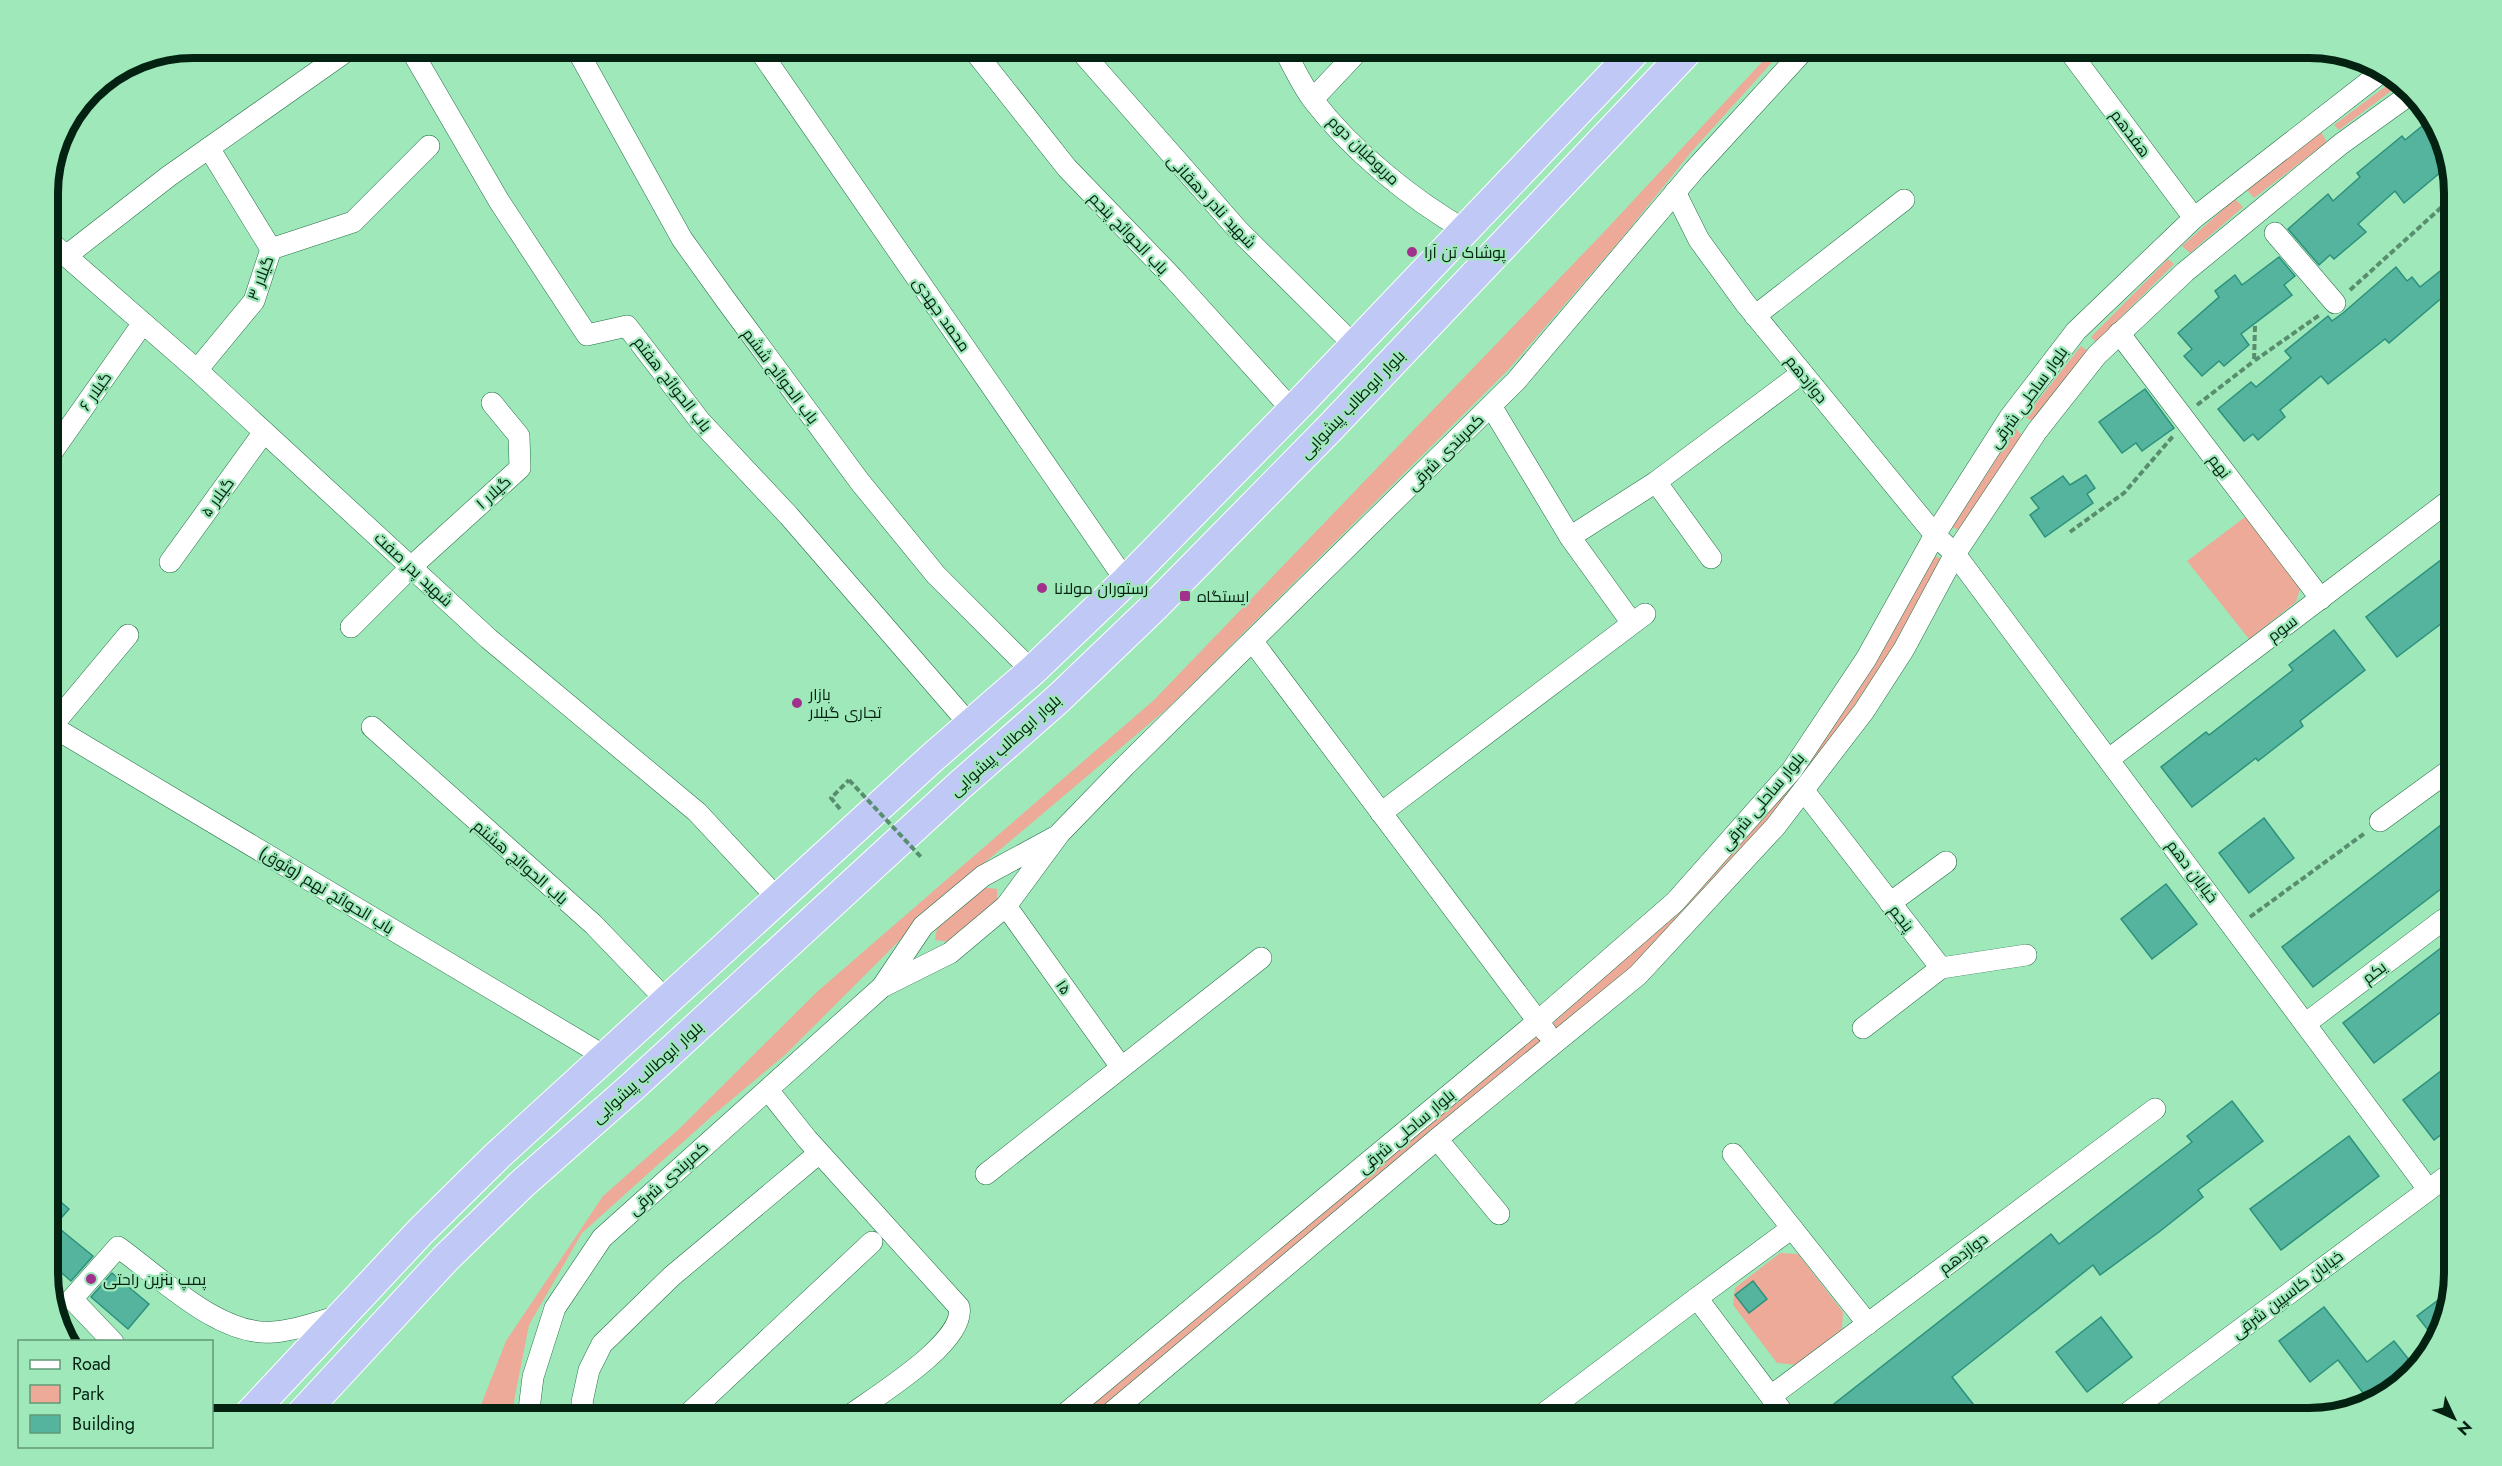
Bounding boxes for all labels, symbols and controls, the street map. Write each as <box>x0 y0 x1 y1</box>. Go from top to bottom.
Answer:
street label: هفدهم <box>2105 104 2156 162</box>
street label: مربوطیان دوم <box>1323 110 1405 191</box>
street label: شهید نادر دهقانی <box>1162 149 1261 254</box>
street label: باب الحوائج پنجم <box>1083 187 1174 280</box>
place label: پوشاک تن آرا <box>1424 241 1507 264</box>
marker: پوشاک تن آرا <box>1405 245 1419 259</box>
street label: گیلار ۳ <box>241 253 279 304</box>
street label: محمد جهدی <box>907 272 976 356</box>
street label: باب الحوائج ششم <box>737 323 824 429</box>
street label: باب الحوائج هفتم <box>628 332 717 437</box>
street label: بلوار ساحلی شرقی <box>1984 342 2073 453</box>
street label: بلوار ابوطالب پیشوایی <box>1294 345 1410 464</box>
street label: دوازدهم <box>1780 350 1833 408</box>
street label: گیلار ۶ <box>74 367 117 415</box>
street label: کمربندی شرقی <box>1402 409 1489 496</box>
street label: نهم <box>2203 449 2236 483</box>
street label: گیلار ۱ <box>471 470 516 514</box>
street label: گیلار ۵ <box>195 473 240 522</box>
street label: شهید پدر صفت <box>369 527 458 612</box>
place label: رستوران مولانا <box>1054 577 1148 600</box>
marker: رستوران مولانا <box>1035 581 1049 595</box>
place label: ایستگاه <box>1197 585 1249 608</box>
marker: ایستگاه <box>1178 589 1192 603</box>
street label: سوم <box>2262 609 2302 647</box>
place label: بازار تجاری گیلار <box>808 683 882 724</box>
street label: بلوار ابوطالب پیشوایی <box>944 689 1066 802</box>
marker: بازار تجاری گیلار <box>790 696 804 710</box>
street label: بلوار ساحلی شرقی <box>1715 748 1810 855</box>
street label: باب الحوائج هشتم <box>468 815 573 910</box>
street label: خیابان دهم <box>2161 835 2224 908</box>
street label: باب الحوائج نهم (وثوق) <box>255 841 398 940</box>
street label: پنجم <box>1884 900 1920 937</box>
street label: یکم <box>2357 955 2392 989</box>
street label: ۱۵ <box>1050 975 1077 999</box>
street label: بلوار ابوطالب پیشوایی <box>586 1016 708 1129</box>
street label: بلوار ساحلی شرقی <box>1353 1084 1460 1179</box>
street label: کمربندی شرقی <box>623 1136 713 1221</box>
street label: دوازدهم <box>1934 1227 1993 1279</box>
street label: خیابان کاسپین شرقی <box>2227 1245 2348 1344</box>
place label: پمپ بنزین راحتی <box>103 1268 207 1291</box>
marker: پمپ بنزین راحتی <box>84 1272 98 1286</box>
legend <box>18 1340 213 1448</box>
text: Road <box>72 1351 111 1377</box>
text: Park <box>72 1381 104 1407</box>
north arrow <box>2424 1388 2484 1448</box>
text: Building <box>72 1411 135 1437</box>
text: N <box>2452 1416 2477 1441</box>

